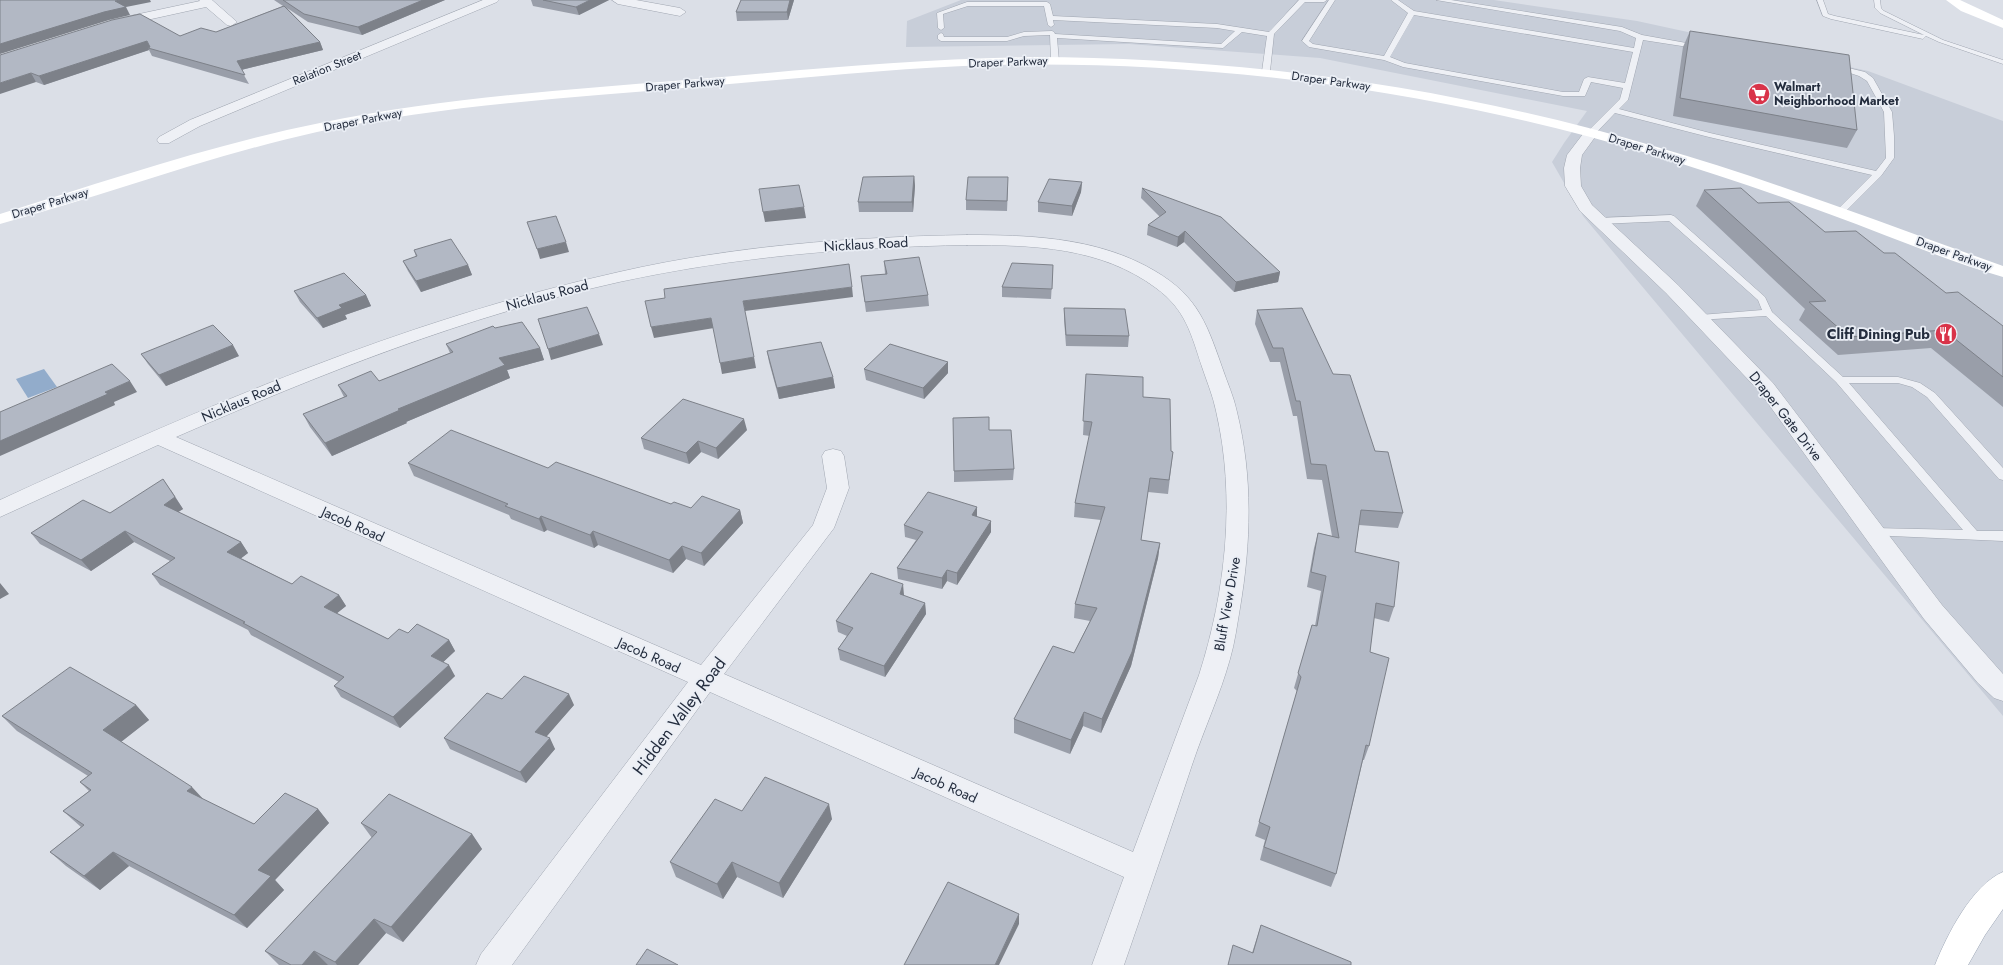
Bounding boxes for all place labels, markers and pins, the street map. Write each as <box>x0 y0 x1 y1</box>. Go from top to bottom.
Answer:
place label: Walmart Neighborhood Market <box>1774 78 1899 110</box>
supermarket icon: Walmart Neighborhood Market <box>1746 81 1772 107</box>
restaurant icon: Cliff Dining Pub <box>1933 321 1959 347</box>
place label: Cliff Dining Pub <box>1827 324 1930 344</box>

